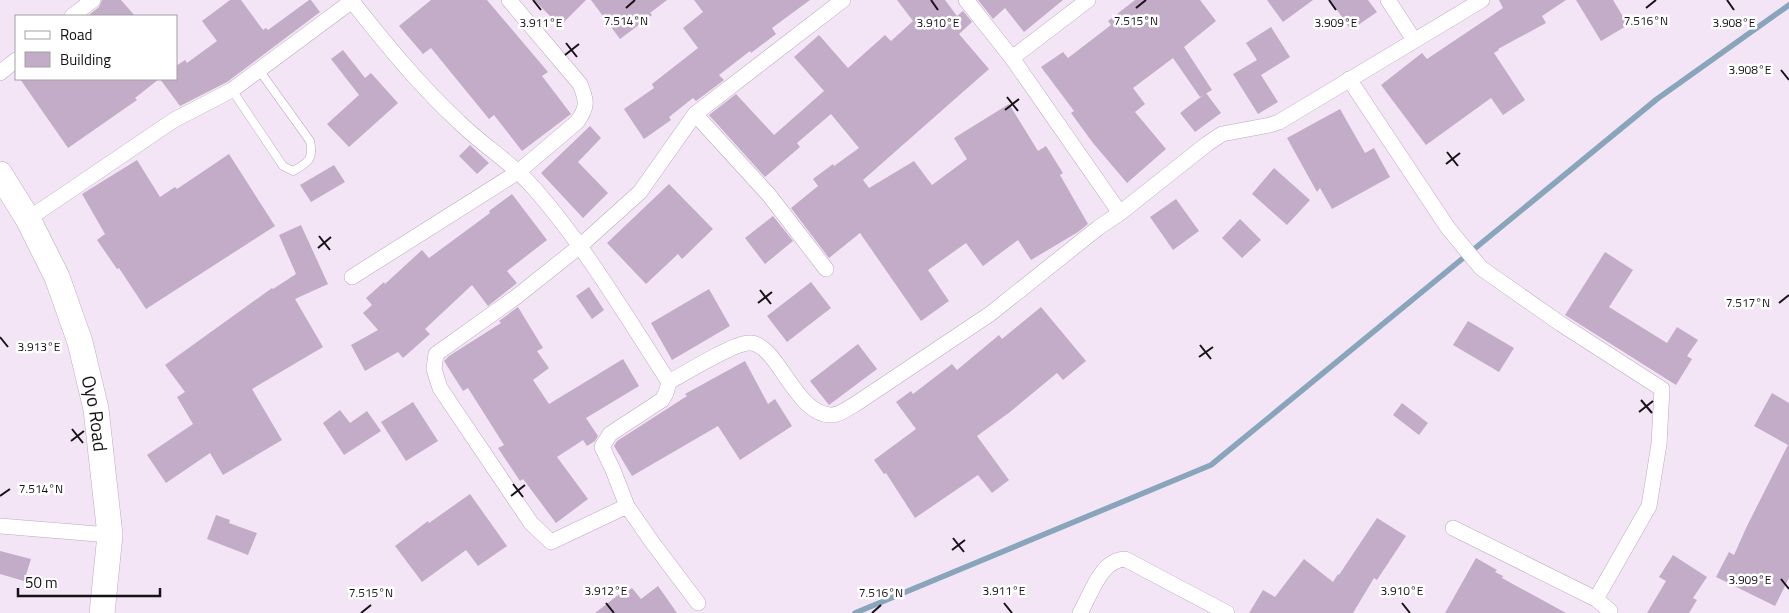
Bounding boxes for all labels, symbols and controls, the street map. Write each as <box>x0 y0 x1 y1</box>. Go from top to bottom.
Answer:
text: 7.514°N <box>604 11 648 30</box>
text: 7.515°N <box>1114 11 1158 30</box>
text: 7.516°N <box>1624 11 1668 30</box>
text: 3.911°E <box>520 13 563 32</box>
text: 3.910°E <box>917 13 960 32</box>
text: 3.909°E <box>1315 13 1358 32</box>
text: 3.908°E <box>1713 13 1756 32</box>
legend <box>15 15 178 80</box>
text: Road <box>60 23 92 46</box>
text: Building <box>60 48 111 71</box>
text: 3.908°E <box>1729 60 1772 79</box>
text: 7.517°N <box>1726 293 1770 312</box>
text: 3.913°E <box>18 337 61 356</box>
street label: Oyo Road <box>74 372 116 453</box>
text: 7.514°N <box>19 479 63 498</box>
scale bar <box>18 566 160 598</box>
text: 3.909°E <box>1729 570 1772 589</box>
text: 50 m <box>25 571 58 594</box>
text: 3.912°E <box>585 581 628 600</box>
text: 3.911°E <box>983 581 1026 600</box>
text: 3.910°E <box>1381 581 1424 600</box>
text: 7.515°N <box>349 583 393 602</box>
text: 7.516°N <box>859 583 903 602</box>

